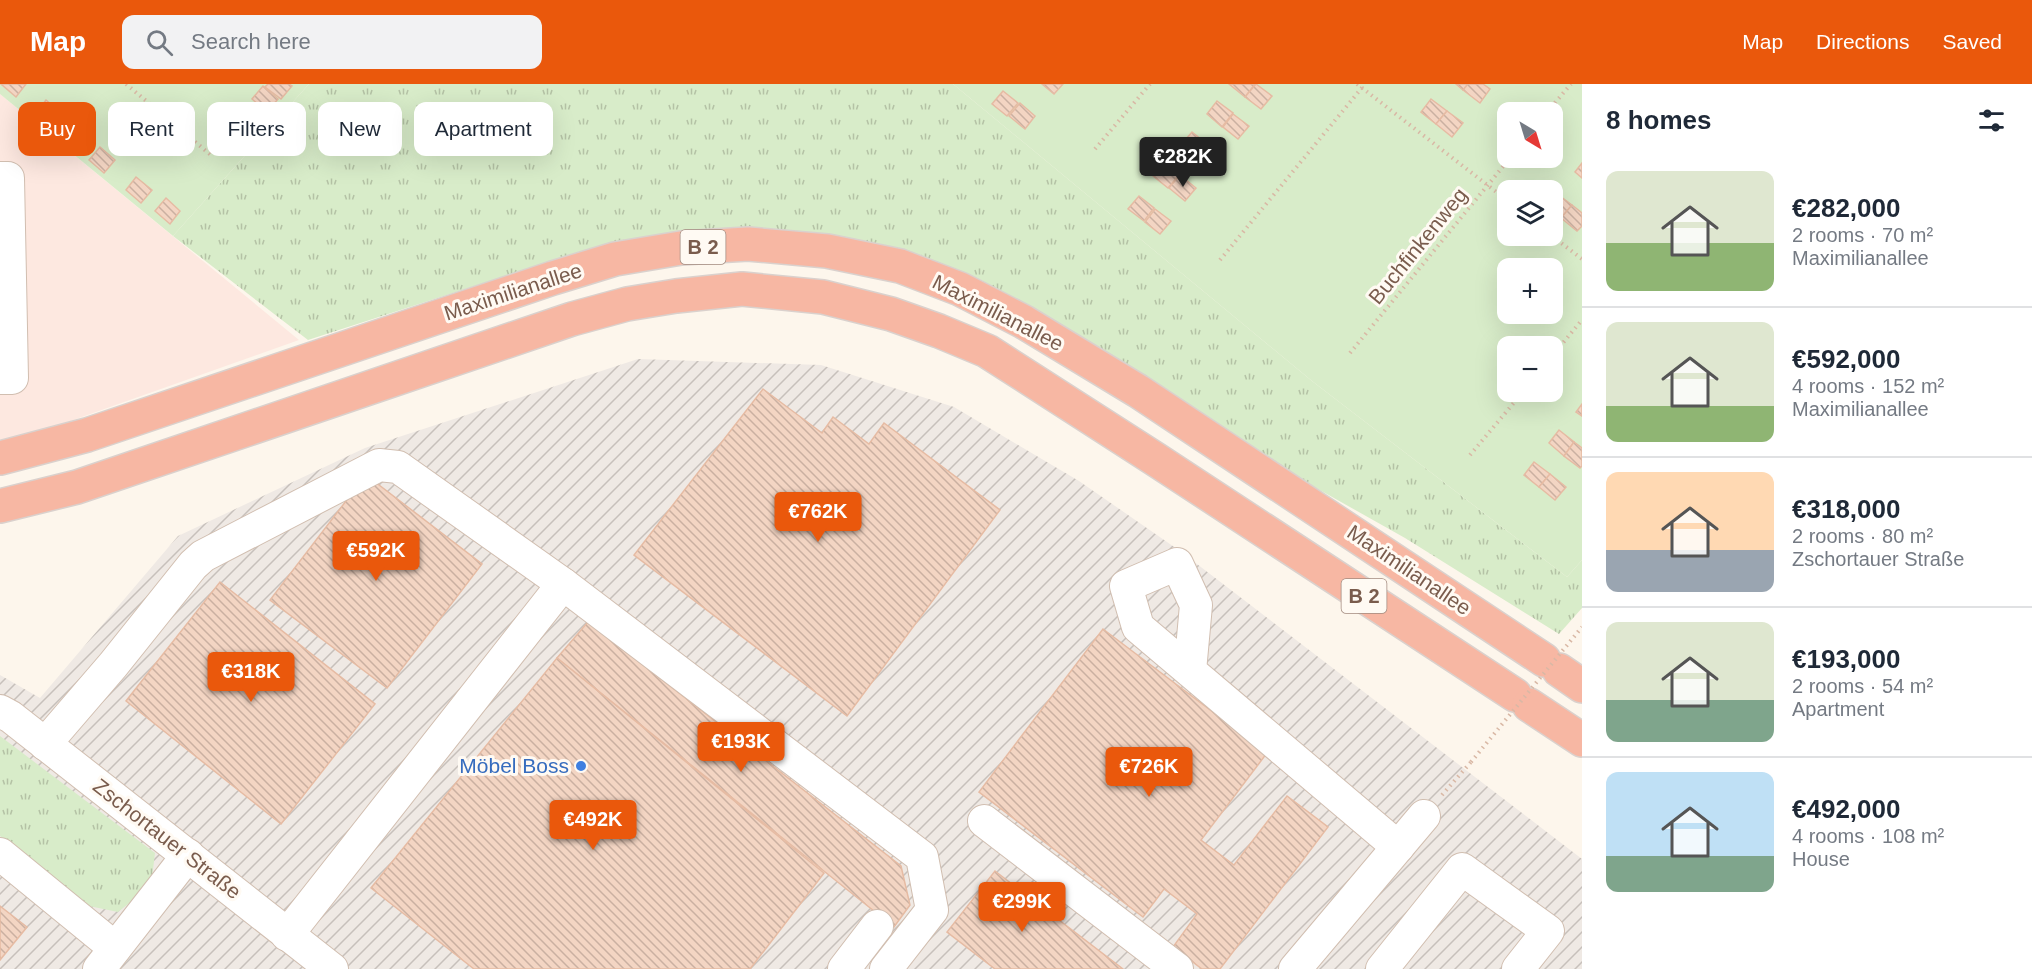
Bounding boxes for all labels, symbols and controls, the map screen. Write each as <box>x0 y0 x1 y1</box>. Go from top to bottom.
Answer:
search box <box>122 15 542 69</box>
text: Map <box>30 26 86 57</box>
icon: search <box>143 26 176 59</box>
text: Search here <box>191 29 311 54</box>
text: Map <box>1742 30 1783 53</box>
text: Directions <box>1816 30 1909 53</box>
text: Saved <box>1942 30 2002 53</box>
chip: Buy <box>18 102 96 156</box>
chip: Rent <box>108 102 195 156</box>
chip: Filters <box>207 102 306 156</box>
chip: New <box>318 102 402 156</box>
chip: Apartment <box>414 102 553 156</box>
north arrow <box>1497 102 1563 168</box>
map controls <box>1497 102 1563 402</box>
icon: filters <box>1975 104 2008 137</box>
text: 8 homes <box>1606 105 1712 135</box>
pin: €282K <box>1141 137 1225 188</box>
text: €282K <box>1154 145 1212 167</box>
button: layers <box>1497 180 1563 246</box>
street label: Buchfinkenweg <box>1364 183 1471 308</box>
text: €282,000 <box>1792 193 1900 223</box>
icon: home <box>1654 195 1726 267</box>
text: 2 rooms · 70 m² <box>1792 224 1933 246</box>
road number: B 2 <box>680 230 726 264</box>
text: Maximilianallee <box>1792 247 1929 269</box>
street label: Maximilianallee <box>441 258 585 325</box>
button: + <box>1497 258 1563 324</box>
street label: Maximilianallee <box>929 270 1067 355</box>
button: − <box>1497 336 1563 402</box>
text: €592,000 <box>1792 344 1900 374</box>
icon: home <box>1654 346 1726 418</box>
text: 4 rooms · 152 m² <box>1792 375 1944 397</box>
text: Maximilianallee <box>1792 398 1929 420</box>
pin: €762K <box>776 492 860 543</box>
text: €318,000 <box>1792 494 1900 524</box>
icon: home <box>1654 496 1726 568</box>
text: €762K <box>789 500 847 522</box>
street label: Maximilianallee <box>1343 520 1475 619</box>
text: 2 rooms · 80 m² <box>1792 525 1933 547</box>
pin: €592K <box>334 531 418 582</box>
text: €592K <box>347 539 405 561</box>
text: Zschortauer Straße <box>1792 548 1964 570</box>
road number: B 2 <box>1342 579 1386 613</box>
text: €193,000 <box>1792 644 1900 674</box>
icon: home <box>1654 646 1726 718</box>
pin: €318K <box>209 652 293 703</box>
text: €318K <box>222 660 280 682</box>
text: 2 rooms · 54 m² <box>1792 675 1933 697</box>
text: Apartment <box>1792 698 1884 720</box>
pin: €193K <box>699 722 783 773</box>
text: €193K <box>712 730 770 752</box>
pin: €726K <box>1107 747 1191 798</box>
place label: Möbel Boss <box>459 754 569 777</box>
text: €726K <box>1120 755 1178 777</box>
marker: Möbel Boss <box>574 759 588 773</box>
street label: Zschortauer Straße <box>89 774 246 903</box>
text: €492,000 <box>1792 794 1900 824</box>
icon: home <box>1654 796 1726 868</box>
pin: €492K <box>551 800 635 851</box>
text: €492K <box>564 808 622 830</box>
text: 4 rooms · 108 m² <box>1792 825 1944 847</box>
text: House <box>1792 848 1850 870</box>
pin: €299K <box>980 882 1064 933</box>
text: €299K <box>993 890 1051 912</box>

